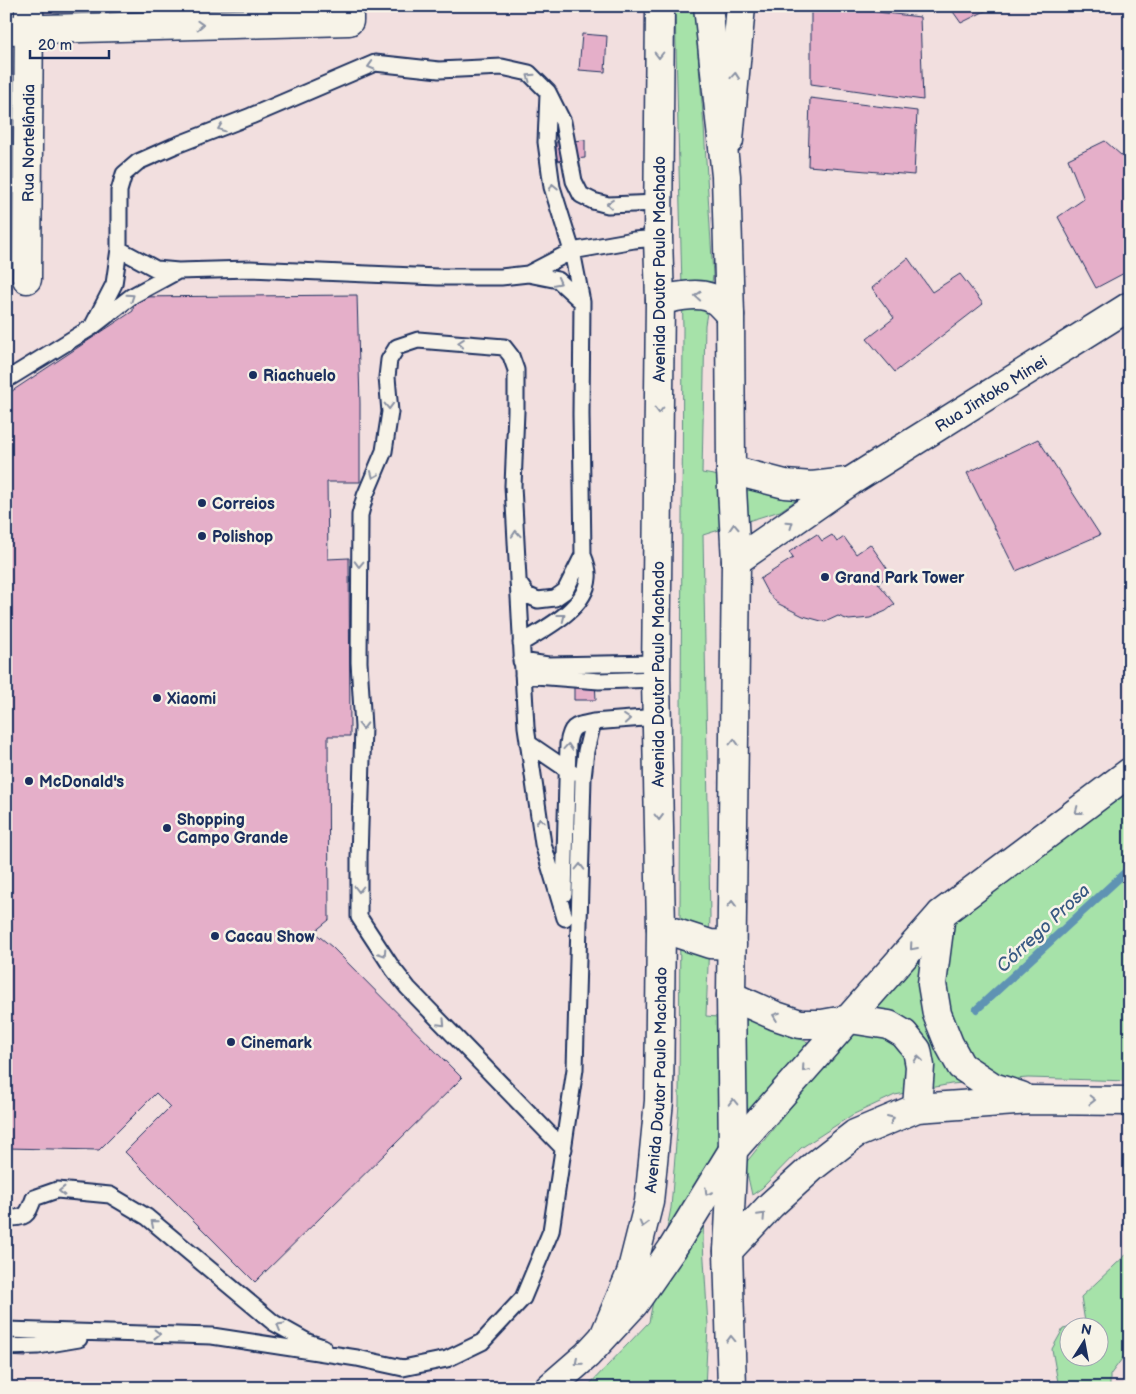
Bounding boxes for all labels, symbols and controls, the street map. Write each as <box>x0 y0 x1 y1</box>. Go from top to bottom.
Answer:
one-way arrow <box>196 20 204 30</box>
scale bar <box>30 28 109 60</box>
text: 20 m <box>38 36 72 55</box>
one-way arrow <box>654 52 664 59</box>
one-way arrow <box>367 60 376 71</box>
one-way arrow <box>729 71 740 79</box>
one-way arrow <box>527 74 536 83</box>
street label: Rua Nortelândia <box>20 84 39 202</box>
one-way arrow <box>217 121 226 132</box>
street label: Avenida Doutor Paulo Machado <box>651 156 670 382</box>
one-way arrow <box>548 183 559 192</box>
one-way arrow <box>605 198 613 209</box>
one-way arrow <box>553 276 562 286</box>
one-way arrow <box>694 291 702 302</box>
one-way arrow <box>125 294 135 303</box>
one-way arrow <box>457 338 465 349</box>
street label: Rua Jintoko Minei <box>932 352 1051 437</box>
place label: Riachuelo <box>263 367 336 386</box>
marker: Riachuelo <box>247 369 259 381</box>
one-way arrow <box>384 402 394 410</box>
one-way arrow <box>654 406 664 414</box>
one-way arrow <box>369 470 380 479</box>
place label: Correios <box>212 495 275 514</box>
marker: Correios <box>196 497 208 509</box>
one-way arrow <box>785 521 794 530</box>
one-way arrow <box>729 522 740 530</box>
place label: Polishop <box>212 528 273 547</box>
one-way arrow <box>511 529 522 537</box>
marker: Polishop <box>196 530 208 542</box>
one-way arrow <box>354 560 365 568</box>
street label: Avenida Doutor Paulo Machado <box>650 561 669 787</box>
place label: Grand Park Tower <box>835 569 965 588</box>
marker: Grand Park Tower <box>819 571 831 583</box>
one-way arrow <box>556 614 565 622</box>
place label: Xiaomi <box>167 690 216 709</box>
marker: Xiaomi <box>151 692 163 704</box>
one-way arrow <box>623 714 631 725</box>
one-way arrow <box>357 722 368 730</box>
one-way arrow <box>729 737 739 745</box>
one-way arrow <box>562 743 573 751</box>
place label: McDonald's <box>39 773 124 792</box>
marker: McDonald's <box>23 775 35 787</box>
one-way arrow <box>1075 805 1084 813</box>
place label: Shopping Campo Grande <box>177 811 288 848</box>
one-way arrow <box>653 814 664 822</box>
one-way arrow <box>535 816 545 825</box>
marker: Shopping Campo Grande <box>161 822 173 834</box>
one-way arrow <box>575 863 585 870</box>
water label: Córrego Prosa <box>992 880 1094 977</box>
one-way arrow <box>354 885 364 893</box>
one-way arrow <box>727 900 737 908</box>
place label: Cacau Show <box>225 928 315 947</box>
marker: Cacau Show <box>209 930 221 942</box>
one-way arrow <box>909 941 918 950</box>
one-way arrow <box>376 948 386 957</box>
street label: Avenida Doutor Paulo Machado <box>642 967 672 1194</box>
one-way arrow <box>772 1012 781 1022</box>
one-way arrow <box>436 1017 445 1026</box>
place label: Cinemark <box>241 1034 313 1053</box>
marker: Cinemark <box>225 1036 237 1048</box>
one-way arrow <box>913 1055 924 1063</box>
one-way arrow <box>802 1063 811 1072</box>
one-way arrow <box>1088 1095 1096 1105</box>
one-way arrow <box>727 1097 738 1105</box>
one-way arrow <box>886 1115 894 1125</box>
one-way arrow <box>58 1186 66 1196</box>
one-way arrow <box>704 1186 714 1195</box>
one-way arrow <box>756 1212 765 1221</box>
one-way arrow <box>638 1219 649 1228</box>
one-way arrow <box>151 1220 160 1229</box>
north arrow <box>1058 1316 1108 1366</box>
text: N <box>1080 1320 1093 1339</box>
one-way arrow <box>277 1323 286 1333</box>
one-way arrow <box>153 1329 161 1339</box>
one-way arrow <box>725 1335 736 1343</box>
one-way arrow <box>575 1356 584 1365</box>

